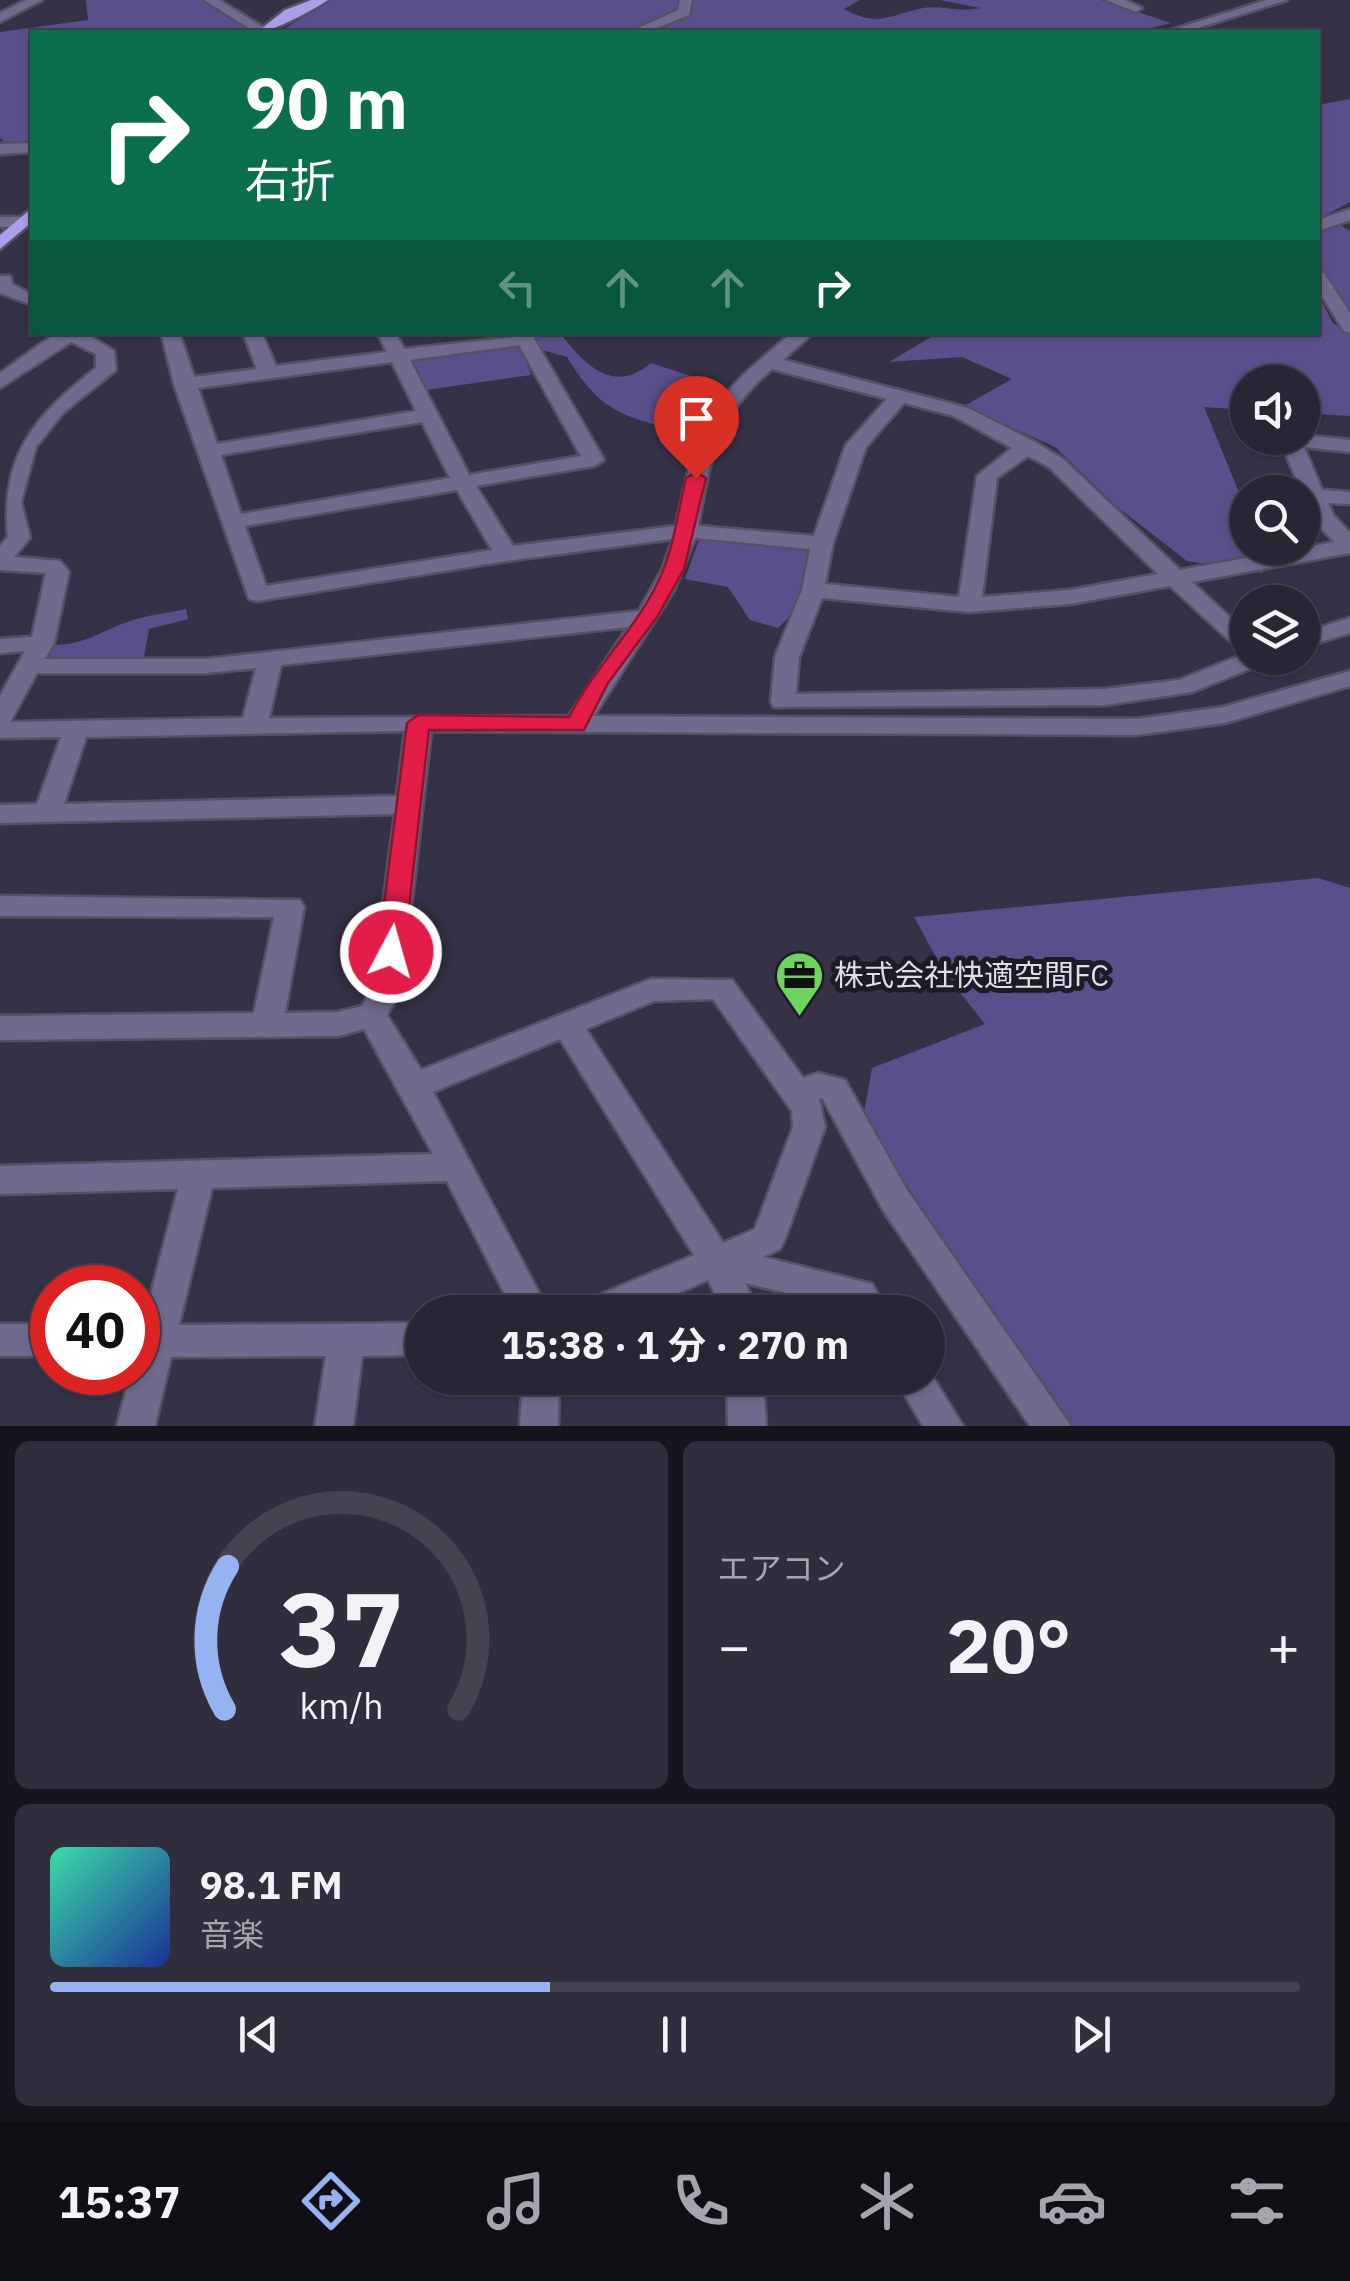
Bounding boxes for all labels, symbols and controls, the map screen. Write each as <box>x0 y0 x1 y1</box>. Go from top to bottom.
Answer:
text: 90 m <box>245 57 408 148</box>
icon: right <box>80 70 210 200</box>
text: 右折 <box>245 151 335 209</box>
icon: left <box>490 260 545 315</box>
icon: ahead <box>595 260 650 315</box>
icon: ahead <box>700 260 755 315</box>
icon: right <box>805 260 860 315</box>
map controls <box>1230 365 1320 675</box>
button: sound <box>1230 365 1320 455</box>
pin <box>654 376 739 479</box>
icon: arrive <box>669 391 724 446</box>
button: search <box>1230 475 1320 565</box>
button: layers <box>1230 585 1320 675</box>
position arrow <box>339 900 443 1004</box>
office icon: 株式会社快適空間FC <box>773 950 825 1018</box>
place label: 株式会社快適空間FC <box>834 955 1109 994</box>
speed limit sign: 40 <box>30 1265 160 1395</box>
text: 15:38 · 1 分 · 270 m <box>501 1320 849 1369</box>
text: エアコン <box>718 1547 846 1589</box>
text: 37 <box>279 1560 404 1696</box>
text: 20° <box>946 1596 1071 1694</box>
text: − <box>718 1610 751 1681</box>
text: + <box>1267 1610 1300 1681</box>
text: km/h <box>299 1682 383 1729</box>
text: 98.1 FM <box>200 1860 343 1909</box>
text: 音楽 <box>200 1913 264 1955</box>
icon: previous <box>231 2007 286 2062</box>
icon: pause <box>647 2007 702 2062</box>
icon: next <box>1064 2007 1119 2062</box>
icon: directions <box>296 2166 366 2236</box>
icon: music <box>481 2166 551 2236</box>
icon: phone <box>666 2166 736 2236</box>
icon: climate <box>852 2166 922 2236</box>
icon: car <box>1037 2166 1107 2236</box>
icon: filters <box>1222 2166 1292 2236</box>
text: 15:37 <box>58 2172 181 2230</box>

